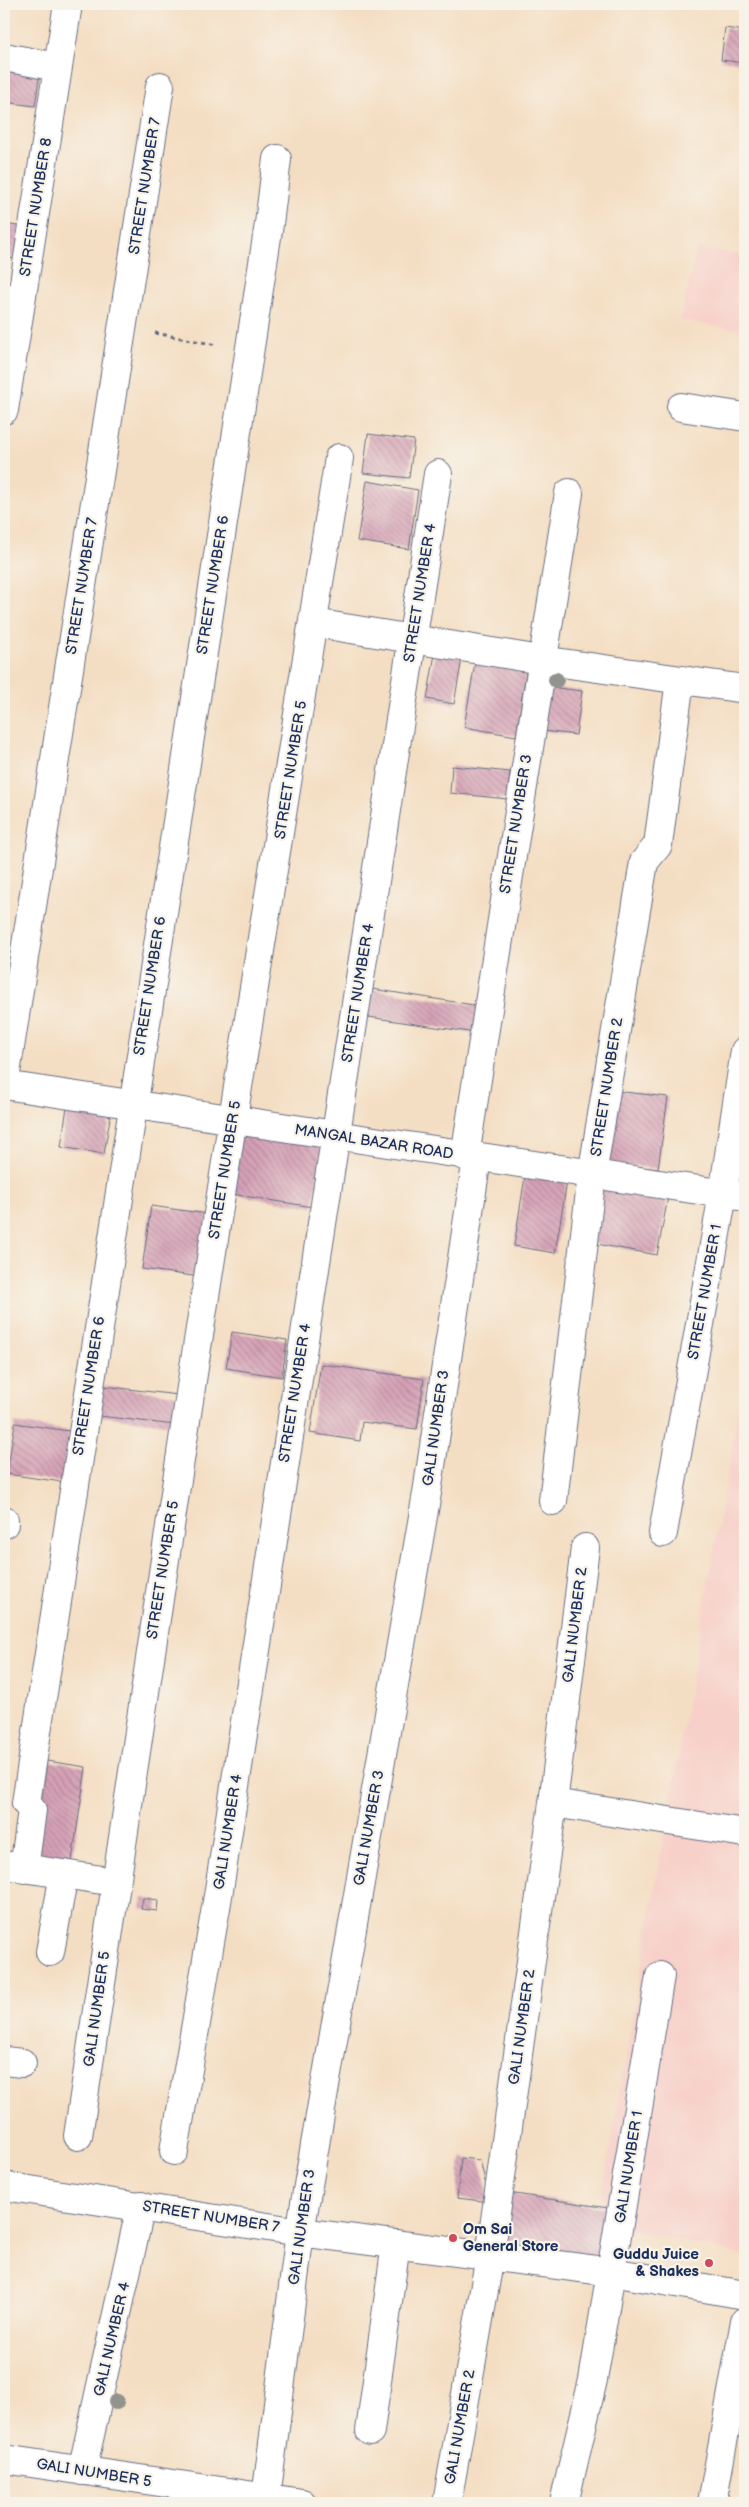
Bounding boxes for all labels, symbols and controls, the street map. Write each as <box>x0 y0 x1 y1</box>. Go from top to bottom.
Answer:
street label: STREET NUMBER 7 <box>125 116 165 256</box>
street label: STREET NUMBER 8 <box>16 136 56 278</box>
street label: STREET NUMBER 6 <box>193 514 233 656</box>
street label: STREET NUMBER 7 <box>62 516 102 656</box>
street label: STREET NUMBER 4 <box>400 522 440 664</box>
street label: STREET NUMBER 5 <box>271 699 311 841</box>
street label: STREET NUMBER 3 <box>496 753 536 895</box>
street label: STREET NUMBER 6 <box>130 915 170 1057</box>
street label: STREET NUMBER 4 <box>338 922 378 1064</box>
street label: STREET NUMBER 2 <box>587 1016 627 1158</box>
street label: STREET NUMBER 5 <box>205 1099 245 1241</box>
street label: MANGAL BAZAR ROAD <box>293 1120 455 1164</box>
street label: STREET NUMBER 1 <box>684 1223 726 1361</box>
street label: STREET NUMBER 6 <box>69 1315 109 1457</box>
street label: STREET NUMBER 4 <box>275 1322 315 1464</box>
street label: GALI NUMBER 3 <box>418 1369 454 1487</box>
street label: STREET NUMBER 5 <box>143 1499 183 1641</box>
street label: GALI NUMBER 2 <box>558 1566 592 1684</box>
street label: GALI NUMBER 3 <box>350 1769 388 1887</box>
street label: GALI NUMBER 4 <box>209 1773 247 1891</box>
street label: GALI NUMBER 5 <box>80 1950 114 2068</box>
street label: GALI NUMBER 2 <box>504 1968 540 2086</box>
street label: GALI NUMBER 1 <box>611 2110 647 2224</box>
street label: GALI NUMBER 3 <box>284 2168 320 2286</box>
street label: STREET NUMBER 7 <box>141 2197 281 2237</box>
place label: Om Sai General Store <box>463 2220 559 2256</box>
marker: Om Sai General Store <box>447 2232 459 2244</box>
place label: Guddu Juice & Shakes <box>613 2245 699 2281</box>
marker: Guddu Juice & Shakes <box>703 2257 715 2269</box>
street label: GALI NUMBER 4 <box>90 2280 134 2398</box>
street label: GALI NUMBER 2 <box>441 2368 479 2486</box>
street label: GALI NUMBER 5 <box>35 2455 153 2491</box>

